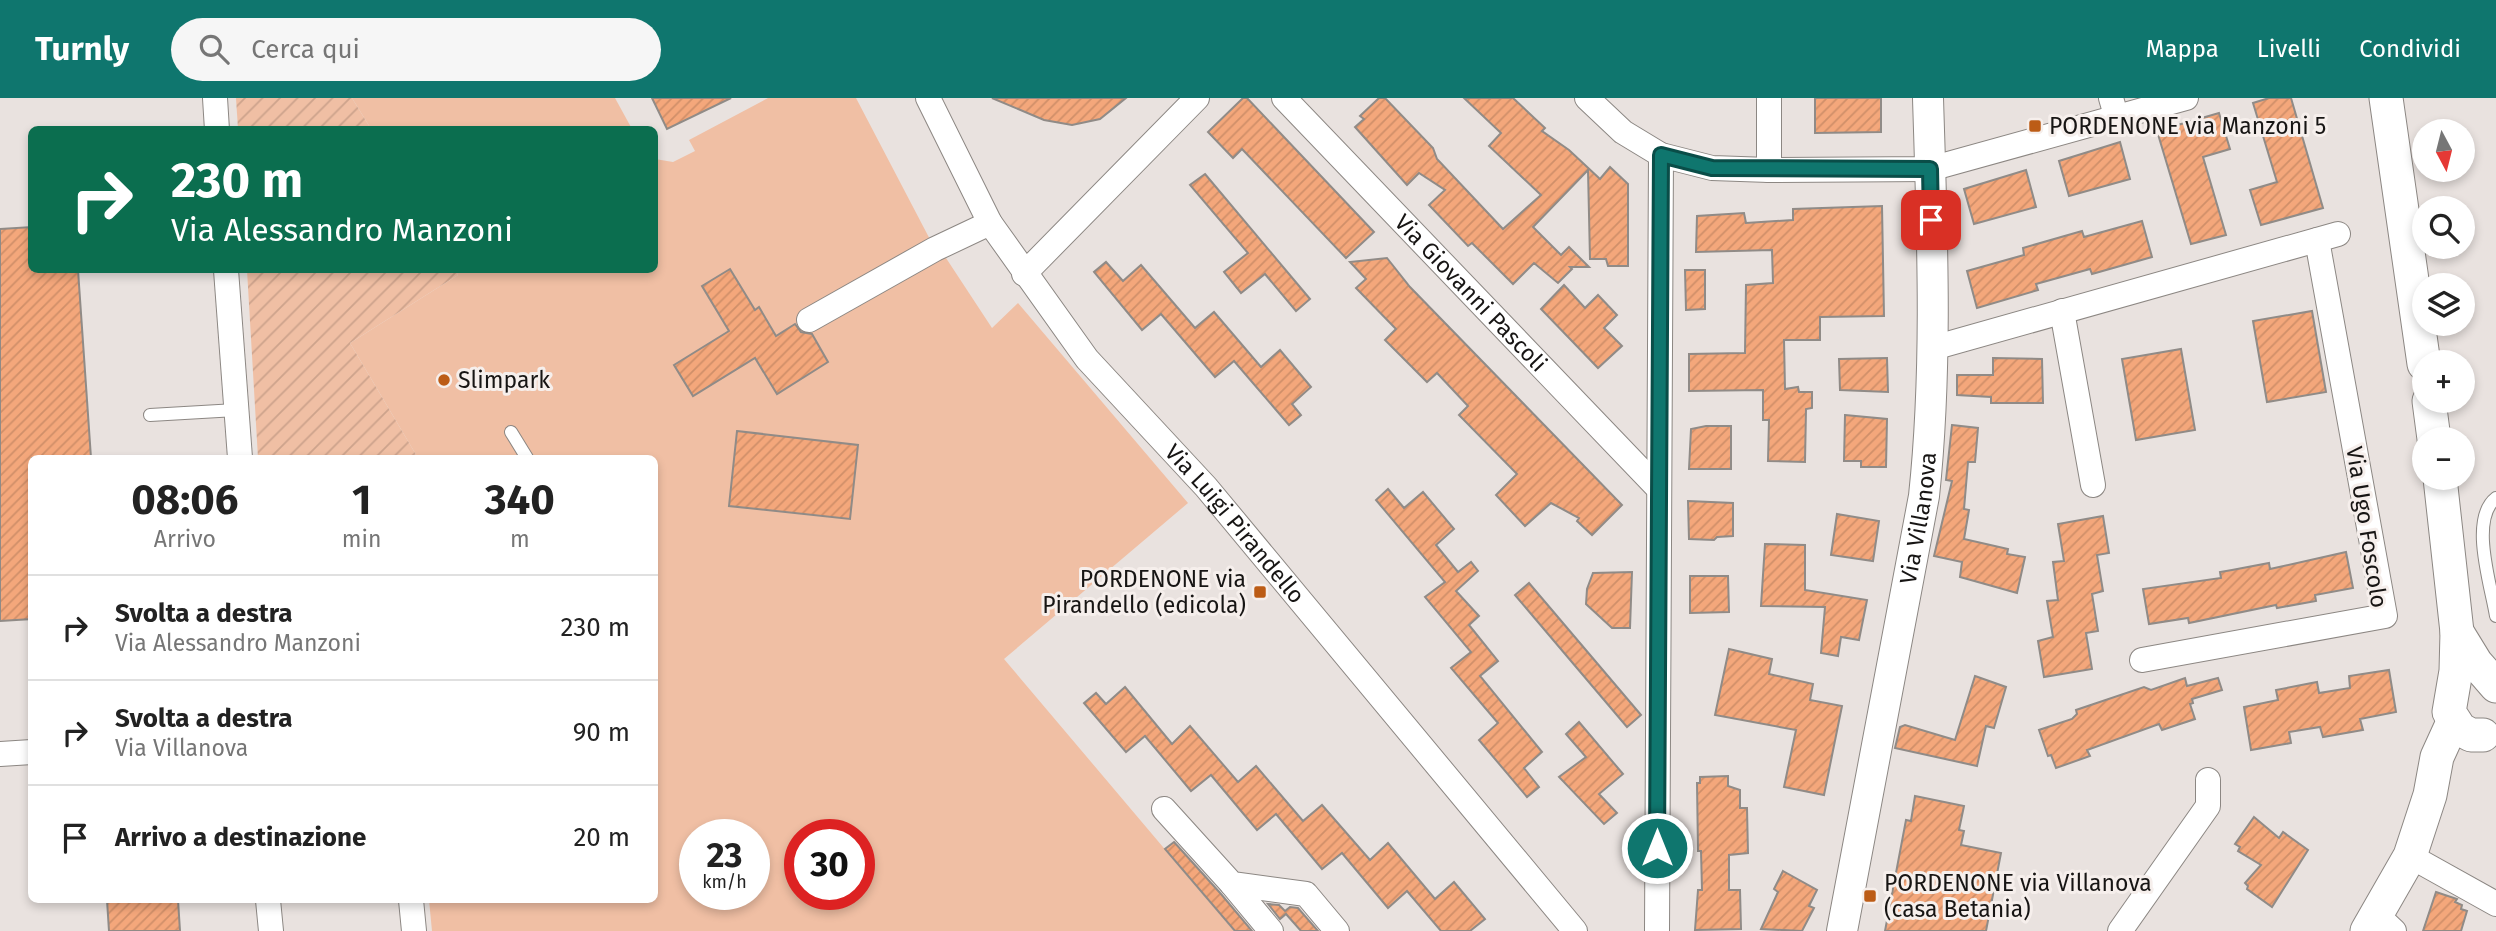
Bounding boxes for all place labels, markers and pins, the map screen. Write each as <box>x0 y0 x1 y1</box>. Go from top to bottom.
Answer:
place label: PORDENONE via Manzoni 5 <box>2049 112 2326 140</box>
marker: PORDENONE via Manzoni 5 <box>2027 118 2043 134</box>
pin <box>1901 190 1961 250</box>
place label: Slimpark <box>458 366 550 394</box>
marker: Slimpark <box>436 372 452 388</box>
place label: PORDENONE via Pirandello (edicola) <box>1042 565 1246 619</box>
marker: PORDENONE via Pirandello (edicola) <box>1252 584 1268 600</box>
place label: PORDENONE via Villanova (casa Betania) <box>1884 869 2152 923</box>
marker: PORDENONE via Villanova (casa Betania) <box>1862 888 1878 904</box>

